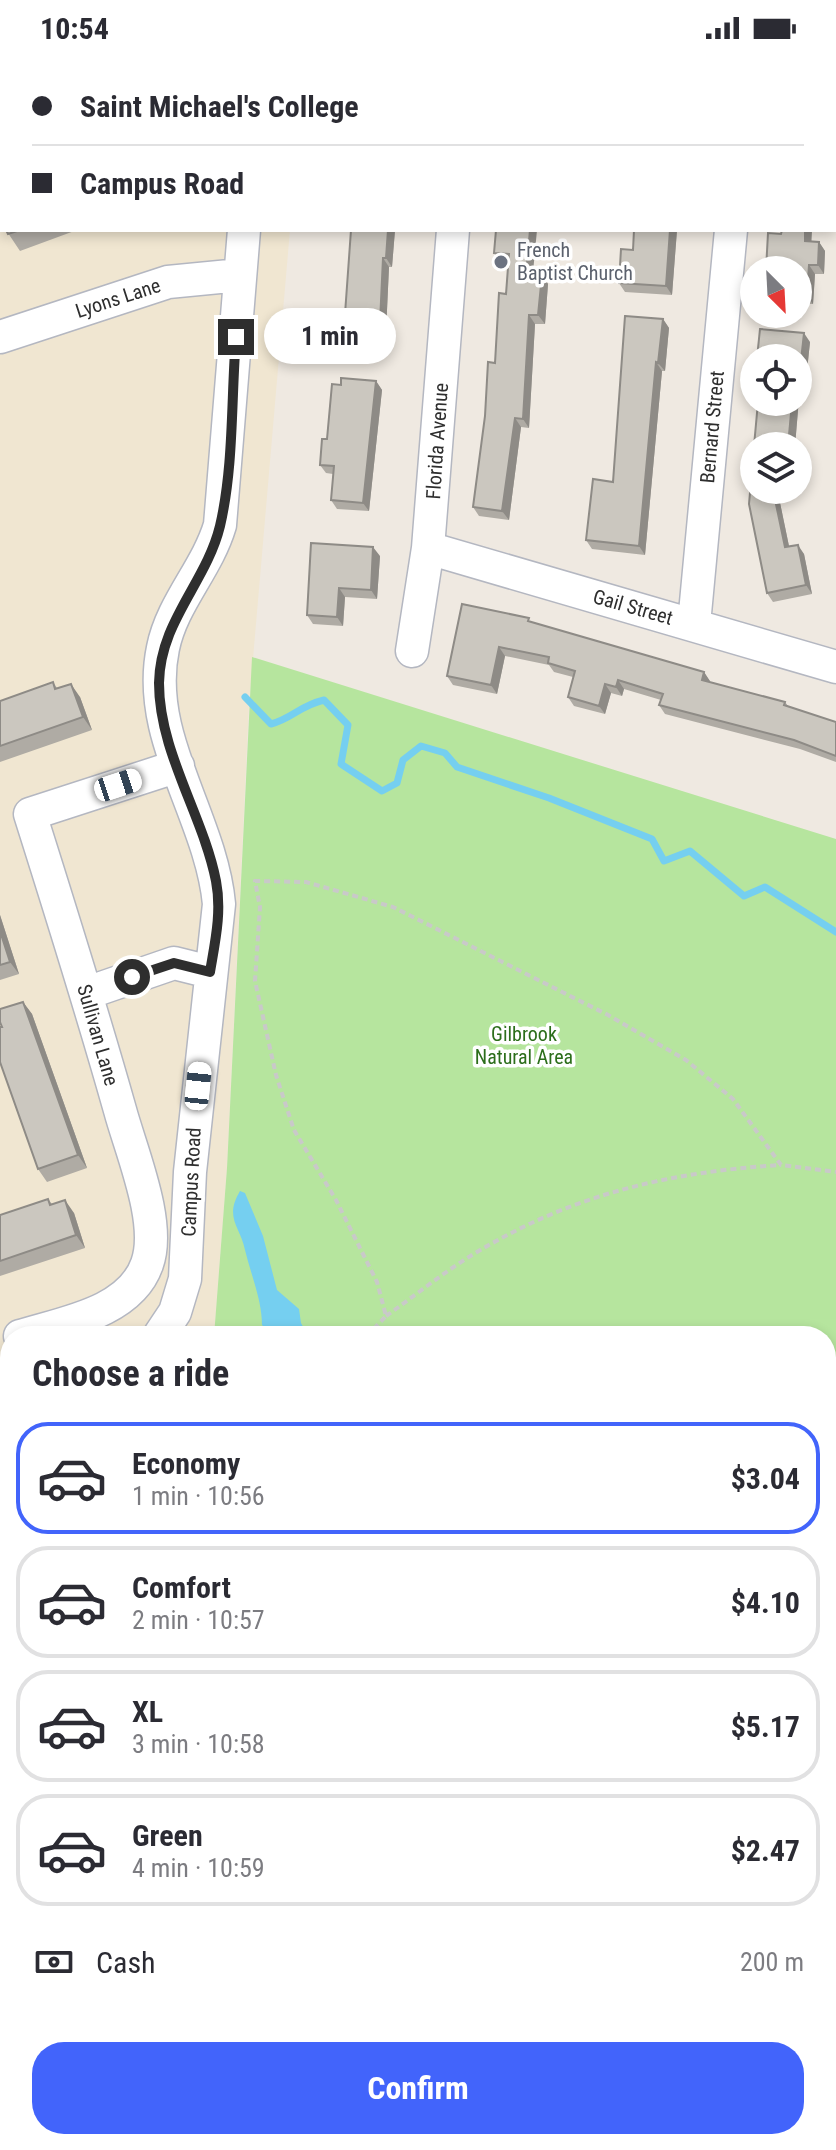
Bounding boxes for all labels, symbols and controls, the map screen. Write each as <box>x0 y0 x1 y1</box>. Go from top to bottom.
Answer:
text: 10:54 <box>40 11 109 46</box>
text: Saint Michael's College <box>80 89 359 124</box>
text: Campus Road <box>80 166 244 201</box>
place label: French Baptist Church <box>517 238 633 285</box>
marker: French Baptist Church <box>492 253 510 271</box>
north arrow <box>740 256 812 328</box>
map controls <box>740 256 812 504</box>
street label: Lyons Lane <box>72 273 164 323</box>
callout: 1 min <box>264 309 396 365</box>
route end <box>218 319 254 355</box>
text: 1 min <box>301 321 359 351</box>
button: locate <box>740 344 812 416</box>
street label: Bernard Street <box>695 370 729 484</box>
street label: Florida Avenue <box>421 382 453 500</box>
button: layers <box>740 432 812 504</box>
street label: Gail Street <box>590 584 676 630</box>
car <box>91 766 145 804</box>
route start <box>114 959 150 995</box>
street label: Sullivan Lane <box>72 982 124 1088</box>
park label: Gilbrook Natural Area <box>475 1022 573 1069</box>
car <box>184 1061 212 1111</box>
street label: Campus Road <box>176 1127 206 1237</box>
text: Choose a ride <box>32 1353 229 1395</box>
icon: car <box>36 1442 108 1514</box>
text: Economy <box>132 1446 240 1481</box>
text: $3.04 <box>731 1461 800 1496</box>
text: 1 min · 10:56 <box>132 1481 265 1511</box>
icon: car <box>36 1566 108 1638</box>
text: Comfort <box>132 1570 231 1605</box>
text: $4.10 <box>731 1585 800 1620</box>
text: 2 min · 10:57 <box>132 1605 265 1635</box>
icon: car <box>36 1690 108 1762</box>
text: XL <box>132 1694 163 1729</box>
text: $5.17 <box>731 1709 800 1744</box>
text: 3 min · 10:58 <box>132 1729 265 1759</box>
icon: car <box>36 1814 108 1886</box>
text: Green <box>132 1818 203 1853</box>
text: $2.47 <box>731 1833 800 1868</box>
text: 4 min · 10:59 <box>132 1853 265 1883</box>
icon: cash <box>32 1940 76 1984</box>
text: Cash <box>96 1945 156 1980</box>
text: 200 m <box>740 1947 804 1977</box>
button: Confirm <box>32 2042 804 2134</box>

